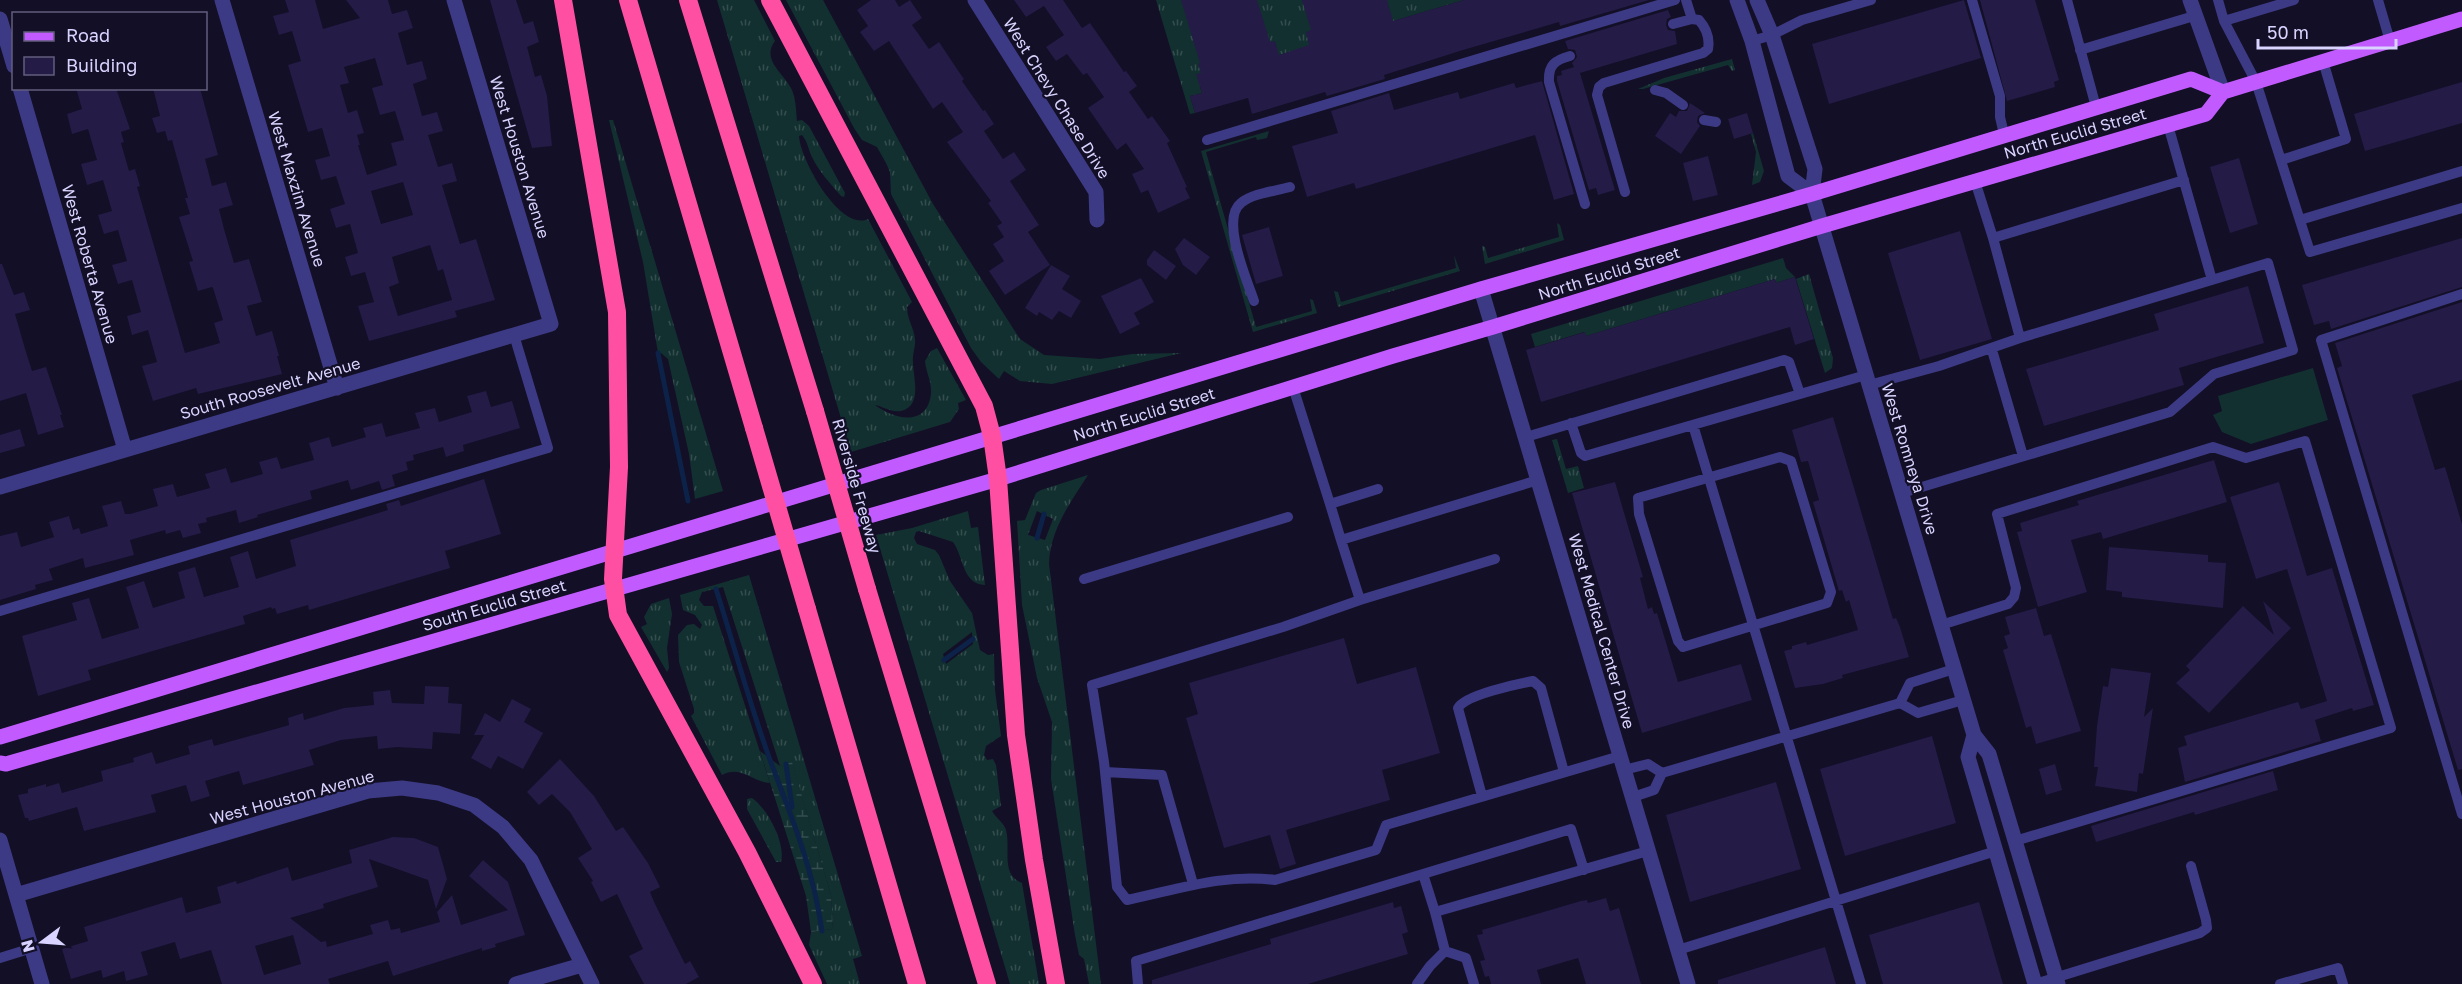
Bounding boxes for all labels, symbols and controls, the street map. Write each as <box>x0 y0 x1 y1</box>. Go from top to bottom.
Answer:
legend <box>12 12 207 90</box>
scale bar <box>2258 12 2396 50</box>
street label: West Chevy Chase Drive <box>999 14 1115 182</box>
text: 50 m <box>2267 21 2309 43</box>
text: Road <box>66 24 110 46</box>
text: Building <box>66 54 137 76</box>
street label: West Houston Avenue <box>486 73 554 241</box>
street label: North Euclid Street <box>2001 103 2149 163</box>
street label: West Maxzim Avenue <box>264 109 330 269</box>
street label: West Roberta Avenue <box>58 182 122 346</box>
street label: North Euclid Street <box>1536 242 1682 304</box>
street label: South Roosevelt Avenue <box>177 353 363 423</box>
street label: West Romneya Drive <box>1877 381 1943 537</box>
street label: North Euclid Street <box>1071 383 1217 445</box>
street label: Riverside Freeway <box>828 416 886 556</box>
street label: West Medical Center Drive <box>1565 531 1639 731</box>
street label: South Euclid Street <box>420 575 568 635</box>
street label: West Houston Avenue <box>208 765 376 829</box>
north arrow <box>12 912 72 972</box>
text: N <box>16 938 39 955</box>

